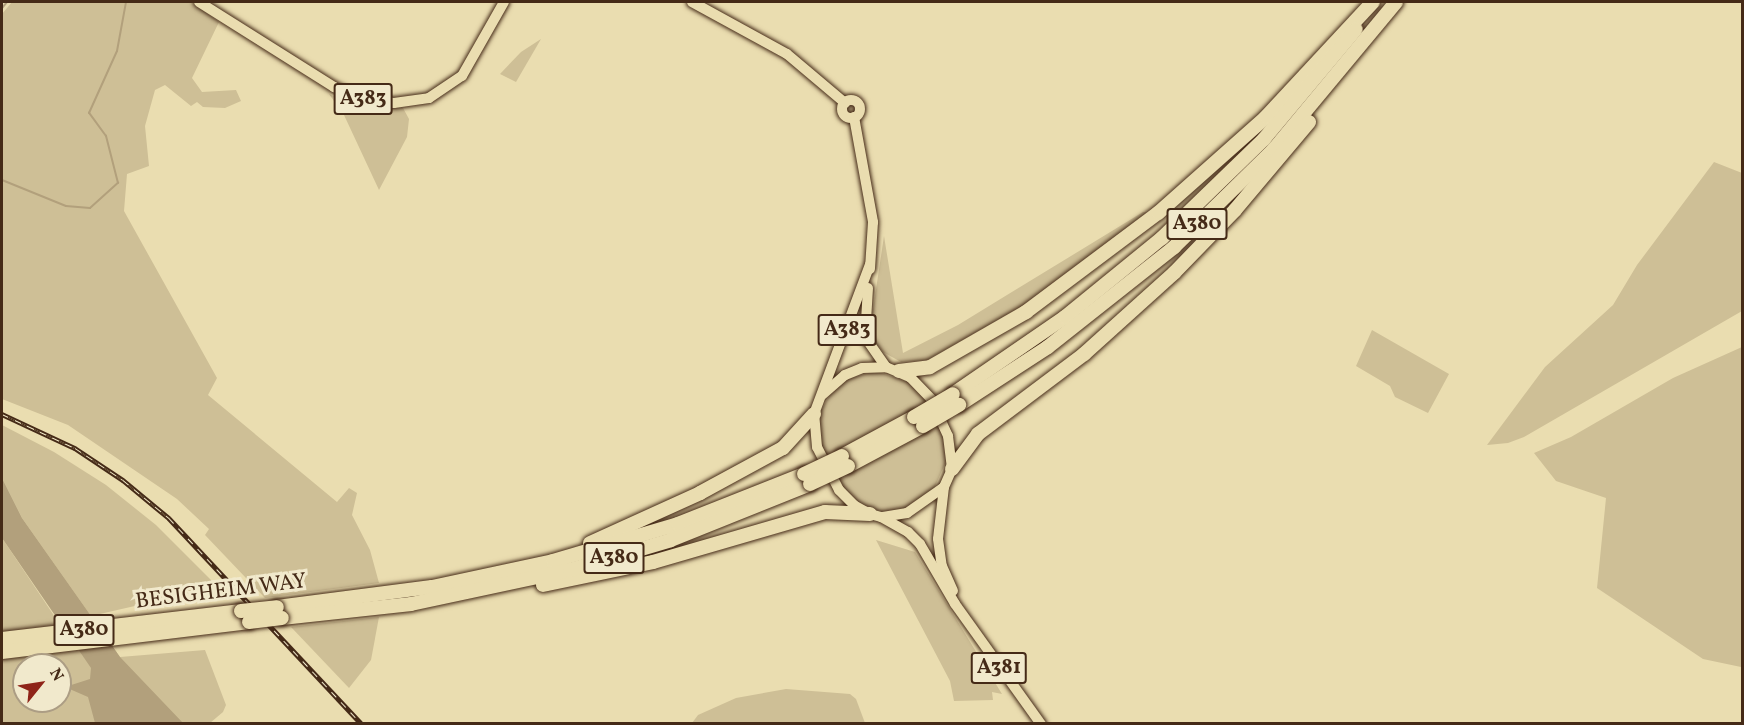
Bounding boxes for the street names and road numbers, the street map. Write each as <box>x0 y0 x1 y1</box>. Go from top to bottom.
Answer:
road number: A383 <box>333 81 393 117</box>
road number: A380 <box>1166 206 1228 242</box>
road number: A383 <box>817 312 877 348</box>
road number: A380 <box>582 540 646 576</box>
street label: BESIGHEIM WAY <box>134 568 308 616</box>
road number: A380 <box>52 612 116 648</box>
road number: A381 <box>970 650 1028 686</box>

